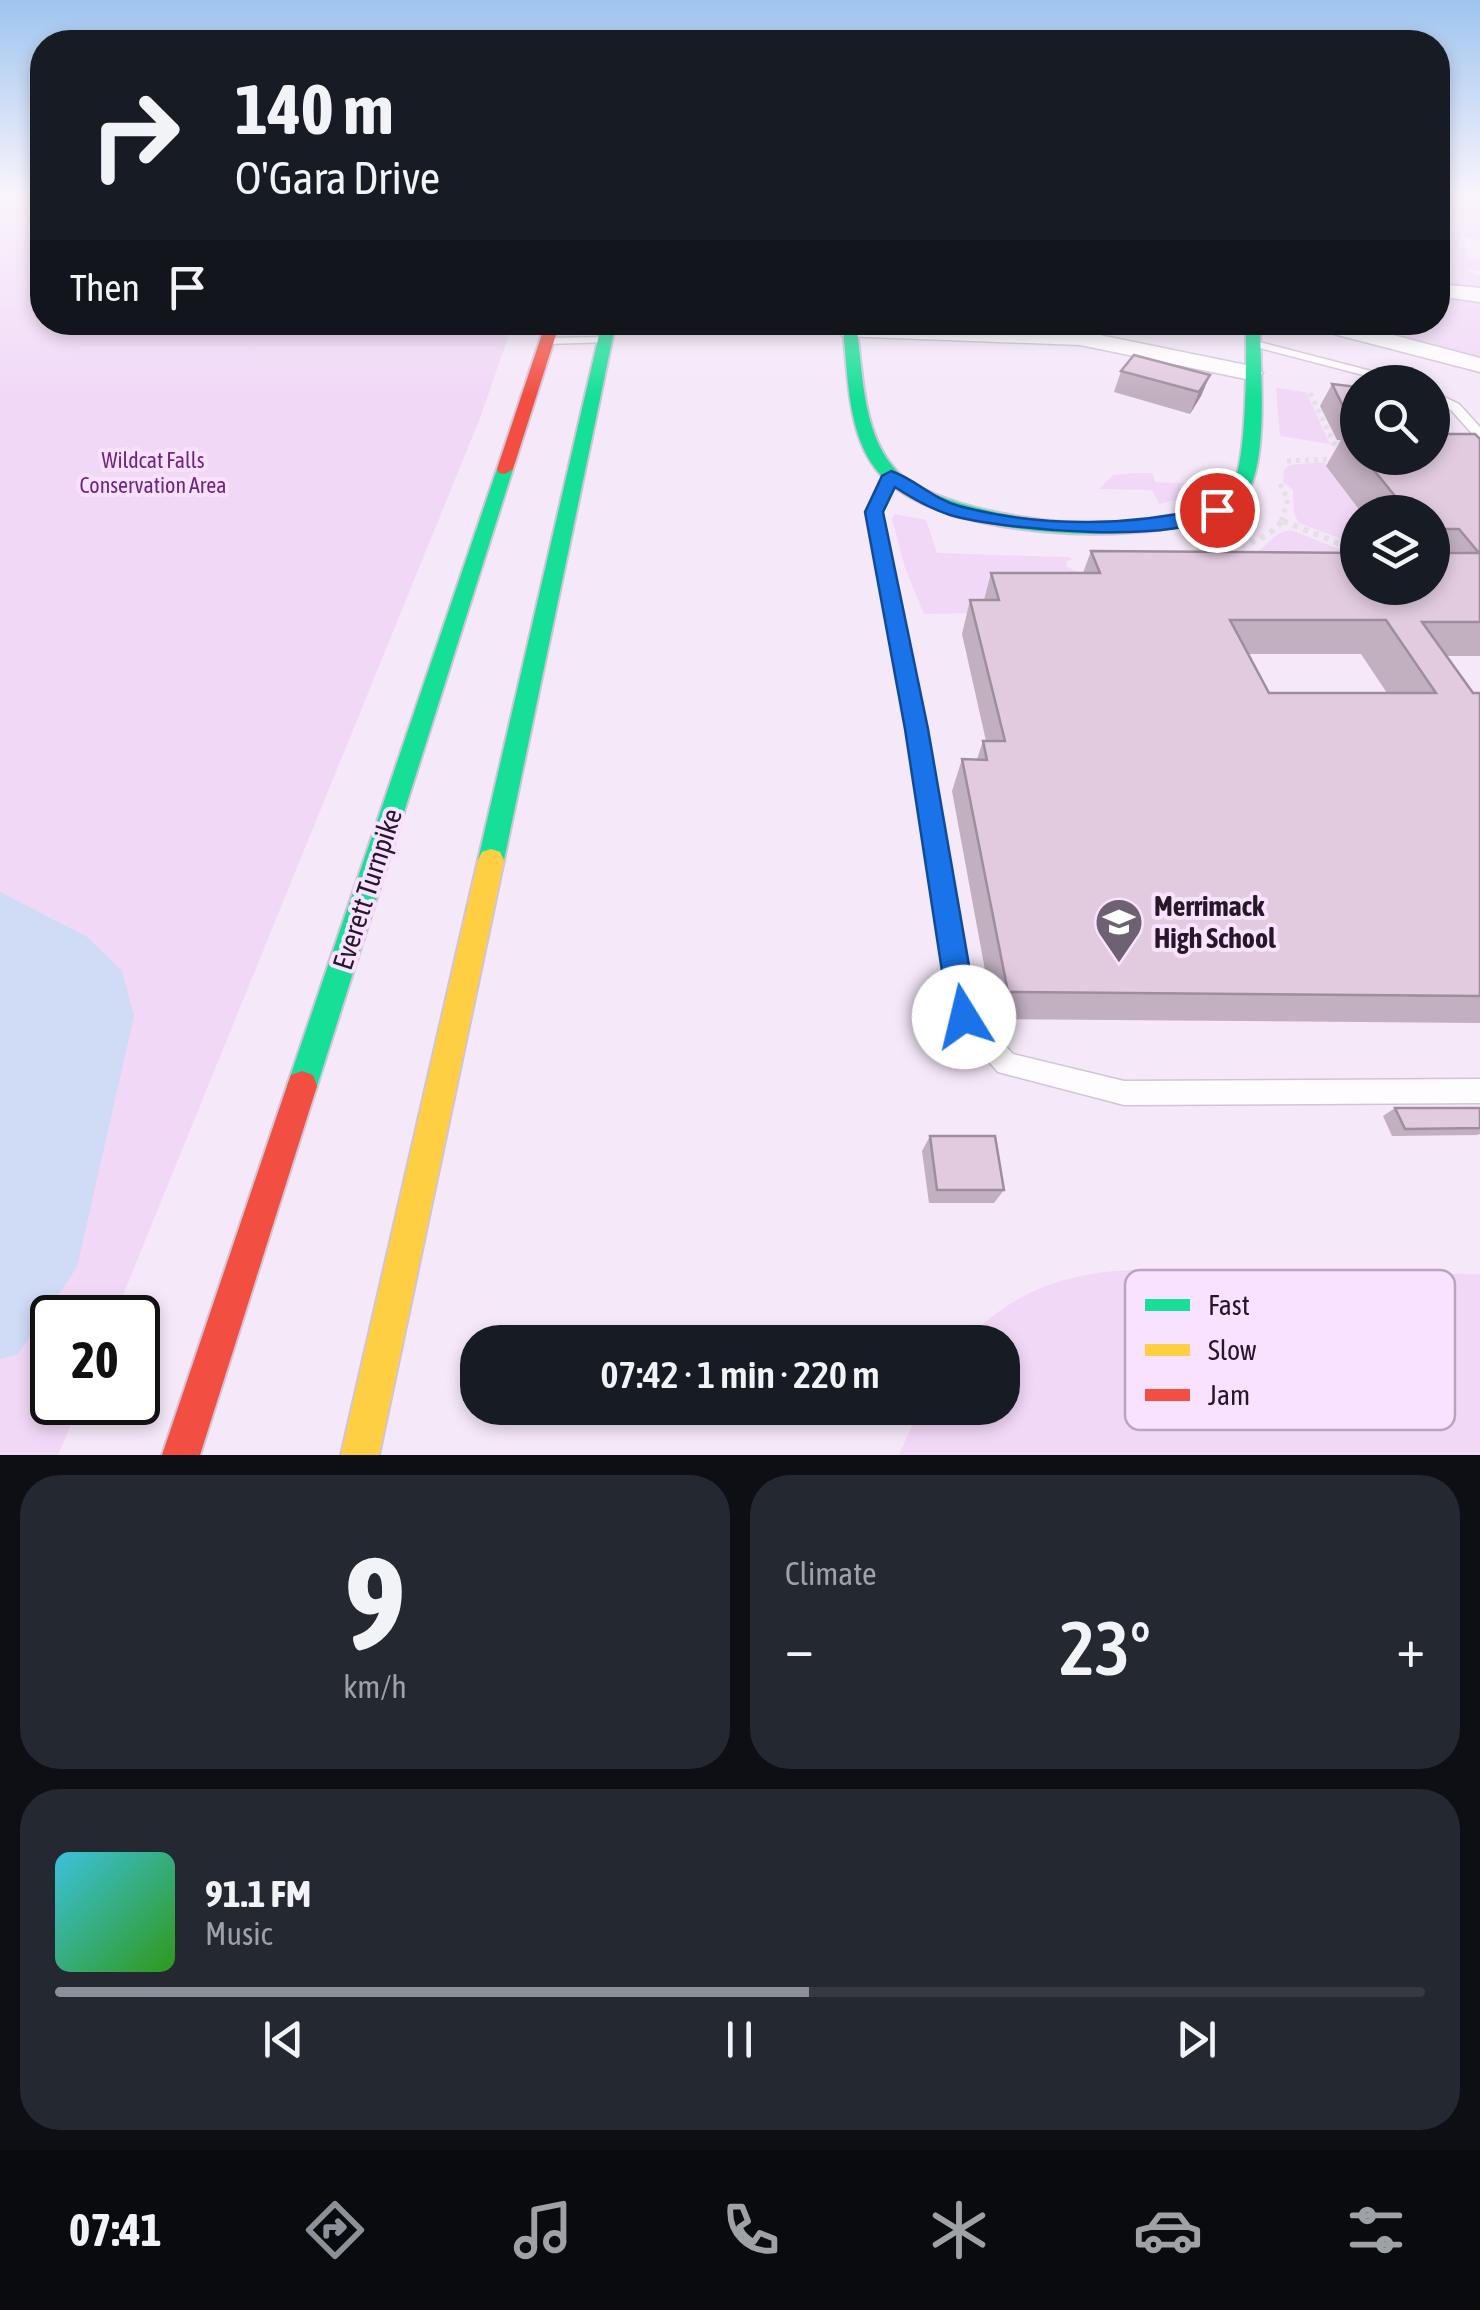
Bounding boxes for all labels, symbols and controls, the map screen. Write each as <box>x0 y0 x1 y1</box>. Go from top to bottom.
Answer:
text: 140 m <box>235 69 394 149</box>
icon: right <box>70 70 200 200</box>
text: O'Gara Drive <box>235 152 440 204</box>
icon: arrive <box>160 260 215 315</box>
text: Then <box>70 266 140 309</box>
map controls <box>1340 365 1450 605</box>
button: search <box>1340 365 1450 475</box>
park label: Wildcat Falls Conservation Area <box>79 447 227 498</box>
pin <box>1175 468 1260 553</box>
icon: arrive <box>1190 483 1245 538</box>
button: layers <box>1340 495 1450 605</box>
street label: Everett Turnpike <box>326 805 408 973</box>
place label: Merrimack High School <box>1154 890 1276 954</box>
school or university icon: Merrimack High School <box>1093 896 1145 964</box>
position arrow <box>912 965 1016 1069</box>
legend <box>1125 1270 1455 1430</box>
text: Fast <box>1208 1289 1250 1321</box>
speed limit sign: 20 <box>30 1295 160 1425</box>
text: Slow <box>1208 1334 1257 1366</box>
text: 07:42 · 1 min · 220 m <box>600 1353 880 1396</box>
text: Jam <box>1208 1379 1250 1411</box>
text: 9 <box>344 1528 406 1677</box>
text: Climate <box>785 1555 877 1592</box>
text: 23° <box>1059 1605 1151 1691</box>
text: − <box>785 1616 814 1679</box>
text: + <box>1396 1616 1425 1679</box>
text: km/h <box>343 1668 407 1705</box>
text: 91.1 FM <box>205 1872 311 1915</box>
text: Music <box>205 1915 272 1952</box>
icon: previous <box>256 2012 311 2067</box>
icon: pause <box>712 2012 767 2067</box>
icon: next <box>1169 2012 1224 2067</box>
icon: directions <box>300 2195 370 2265</box>
icon: music <box>508 2195 578 2265</box>
icon: phone <box>716 2195 786 2265</box>
icon: climate <box>924 2195 994 2265</box>
icon: car <box>1133 2195 1203 2265</box>
icon: filters <box>1341 2195 1411 2265</box>
text: 07:41 <box>69 2204 162 2256</box>

